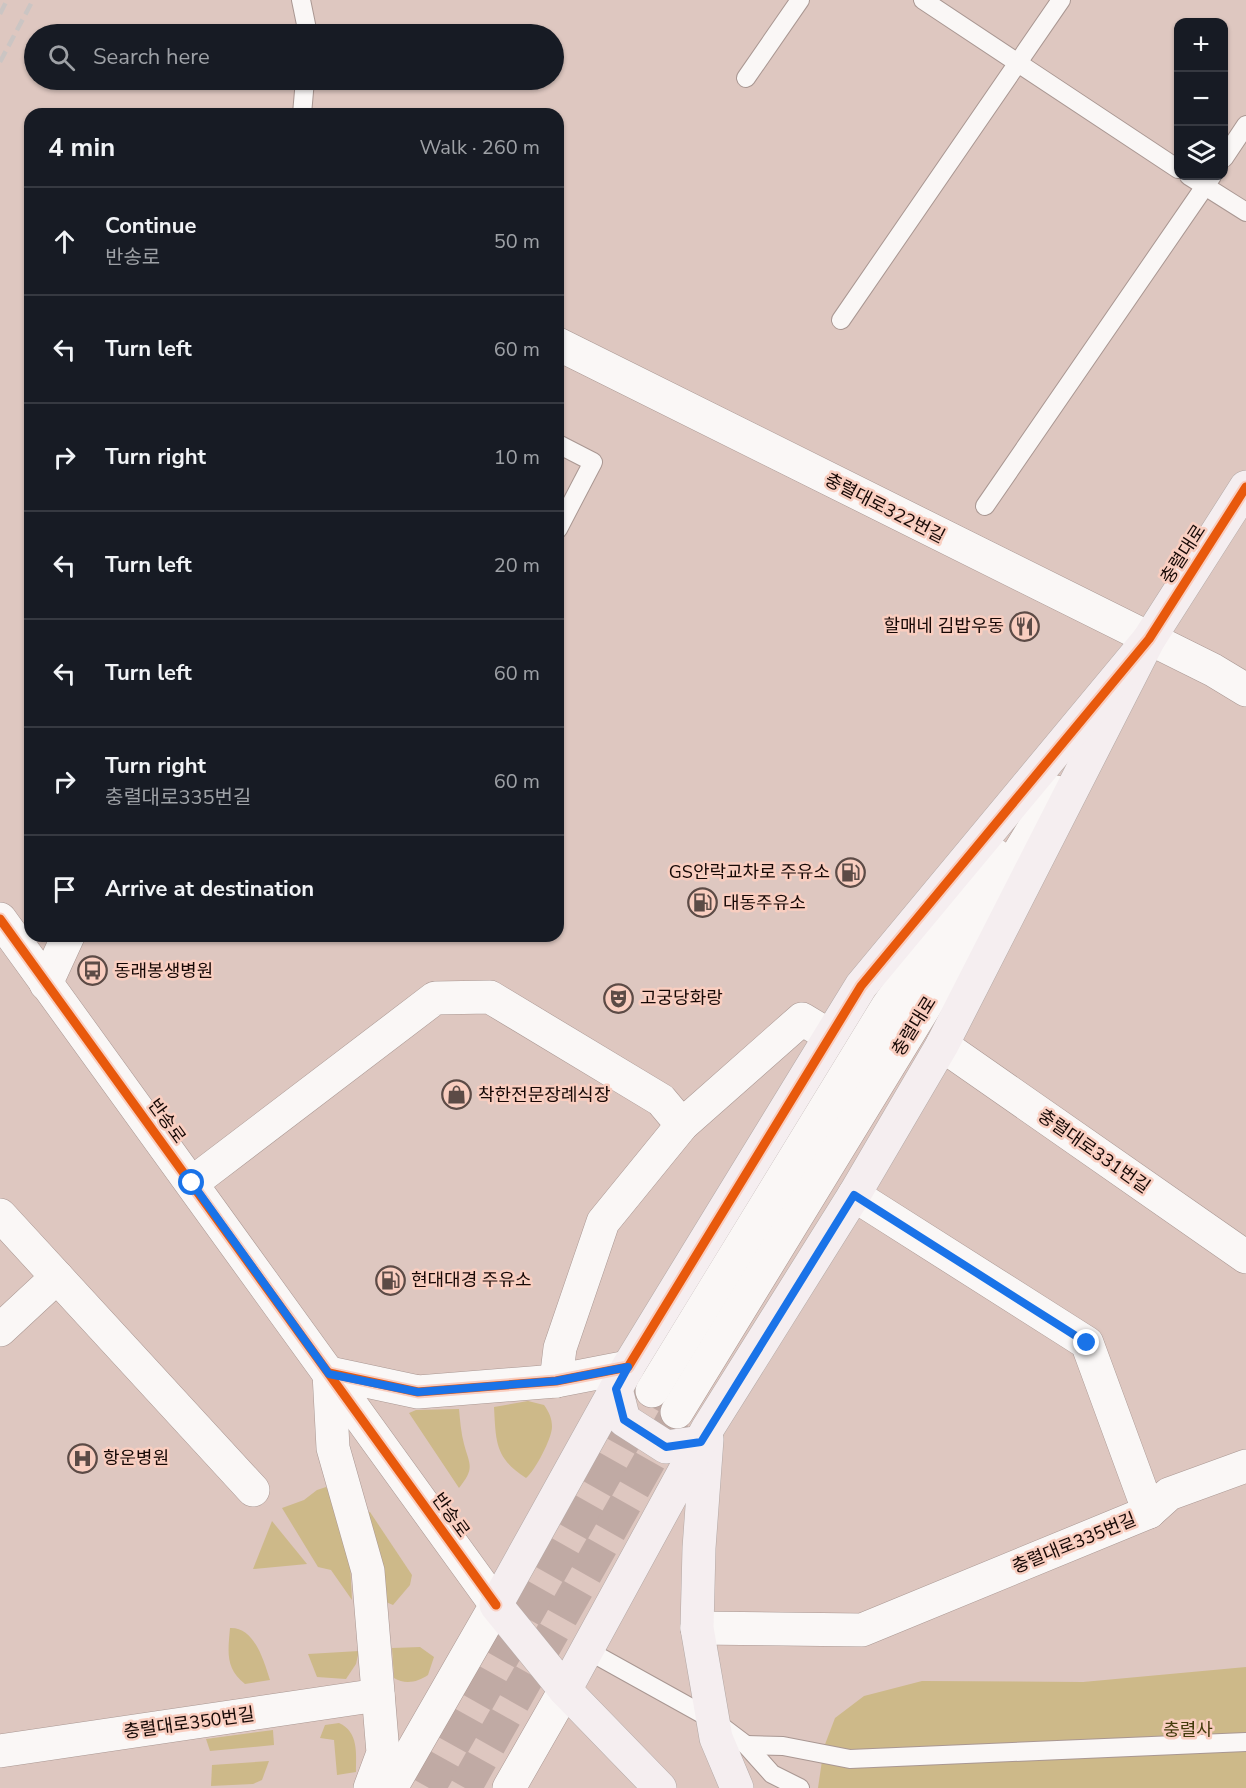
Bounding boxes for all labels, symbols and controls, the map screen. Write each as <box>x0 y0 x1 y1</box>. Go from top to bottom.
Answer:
map controls <box>1174 18 1228 180</box>
button: + <box>1174 18 1228 72</box>
search box <box>24 24 564 90</box>
icon: search <box>45 41 78 74</box>
text: Search here <box>93 42 210 72</box>
button: − <box>1174 72 1228 126</box>
button: layers <box>1174 126 1228 180</box>
text: 4 min <box>48 130 115 165</box>
text: Walk · 260 m <box>420 134 540 161</box>
text: Continue <box>105 211 196 241</box>
icon: ahead <box>48 225 81 258</box>
text: 50 m <box>494 228 540 255</box>
text: 반송로 <box>105 244 160 271</box>
icon: left <box>48 333 81 366</box>
text: Turn left <box>105 334 192 364</box>
text: 60 m <box>494 336 540 363</box>
icon: right <box>48 441 81 474</box>
text: Turn right <box>105 442 206 472</box>
text: 10 m <box>494 444 540 471</box>
street label: 충렬대로322번길 <box>821 467 949 549</box>
street label: 충렬대로 <box>1155 520 1211 588</box>
icon: left <box>48 549 81 582</box>
text: Turn left <box>105 550 192 580</box>
text: 20 m <box>494 552 540 579</box>
restaurant icon: 할매네 김밥우동 <box>1009 610 1041 642</box>
place label: 할매네 김밥우동 <box>883 614 1004 638</box>
icon: left <box>48 657 81 690</box>
text: Turn left <box>105 658 192 688</box>
text: 60 m <box>494 660 540 687</box>
text: Turn right <box>105 751 206 781</box>
icon: right <box>48 765 81 798</box>
text: 60 m <box>494 768 540 795</box>
text: 충렬대로335번길 <box>105 784 251 811</box>
fuel station icon: GS안락교차로 주유소 <box>835 856 867 888</box>
place label: GS안락교차로 주유소 <box>669 860 830 884</box>
icon: arrive <box>48 873 81 906</box>
text: Arrive at destination <box>105 874 314 904</box>
fuel station icon: 대동주유소 <box>686 887 718 919</box>
place label: 대동주유소 <box>723 891 806 915</box>
bus stop icon: 동래봉생병원 <box>77 955 109 987</box>
place label: 동래봉생병원 <box>114 959 213 983</box>
theatre icon: 고궁당화랑 <box>603 982 635 1014</box>
place label: 고궁당화랑 <box>640 986 723 1010</box>
street label: 충렬대로 <box>886 992 942 1060</box>
shop icon: 착한전문장례식장 <box>441 1079 473 1111</box>
place label: 착한전문장례식장 <box>478 1083 610 1107</box>
street label: 반송로 <box>143 1094 191 1148</box>
street label: 충렬대로331번길 <box>1033 1103 1155 1199</box>
route start <box>178 1169 204 1195</box>
fuel station icon: 현대대경 주유소 <box>374 1264 406 1296</box>
place label: 현대대경 주유소 <box>411 1268 532 1292</box>
route end <box>1073 1329 1099 1355</box>
hospital icon: 항운병원 <box>66 1442 98 1474</box>
place label: 항운병원 <box>103 1446 169 1470</box>
street label: 반송로 <box>427 1488 475 1542</box>
street label: 충렬대로335번길 <box>1008 1507 1140 1579</box>
street label: 충렬대로350번길 <box>122 1702 256 1744</box>
park label: 충렬사 <box>1163 1718 1213 1742</box>

